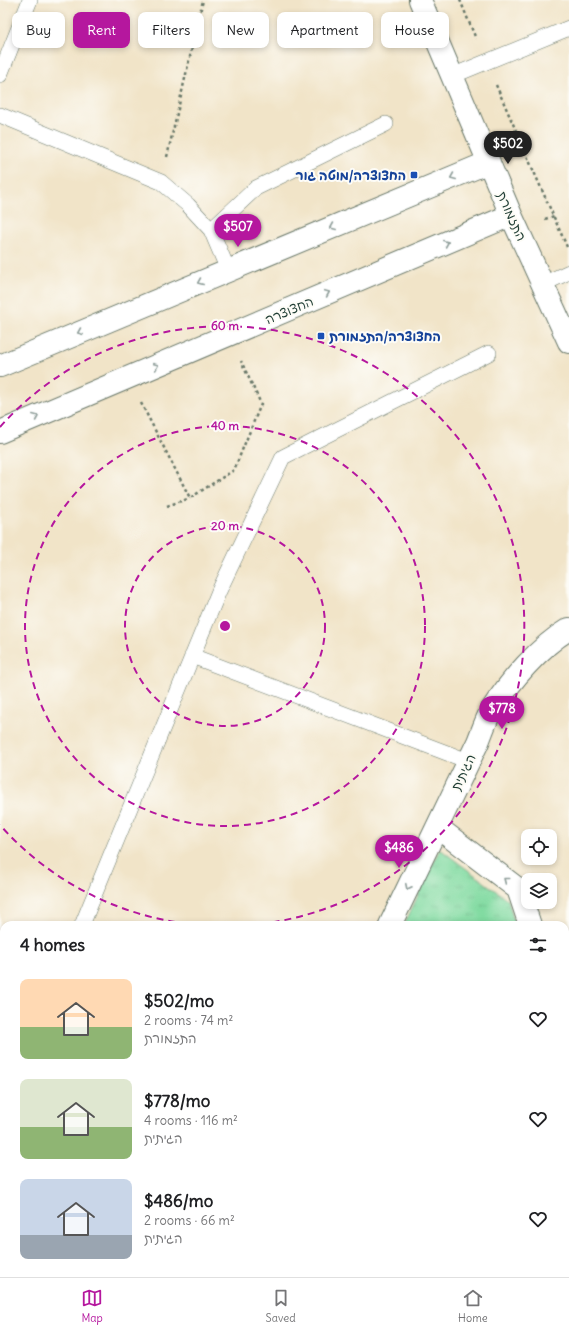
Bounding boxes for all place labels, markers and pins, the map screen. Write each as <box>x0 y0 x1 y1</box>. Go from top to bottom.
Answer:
pin: $502 <box>484 131 532 165</box>
place label: החצוצרה/מוטה גור <box>295 167 406 184</box>
marker: החצוצרה/מוטה גור <box>409 170 419 180</box>
pin: $507 <box>214 214 262 248</box>
place label: החצוצרה/התזמורת <box>329 328 441 345</box>
marker: החצוצרה/התזמורת <box>316 331 326 341</box>
centre of rings <box>218 619 232 633</box>
pin: $778 <box>478 696 526 730</box>
pin: $486 <box>375 835 423 869</box>

